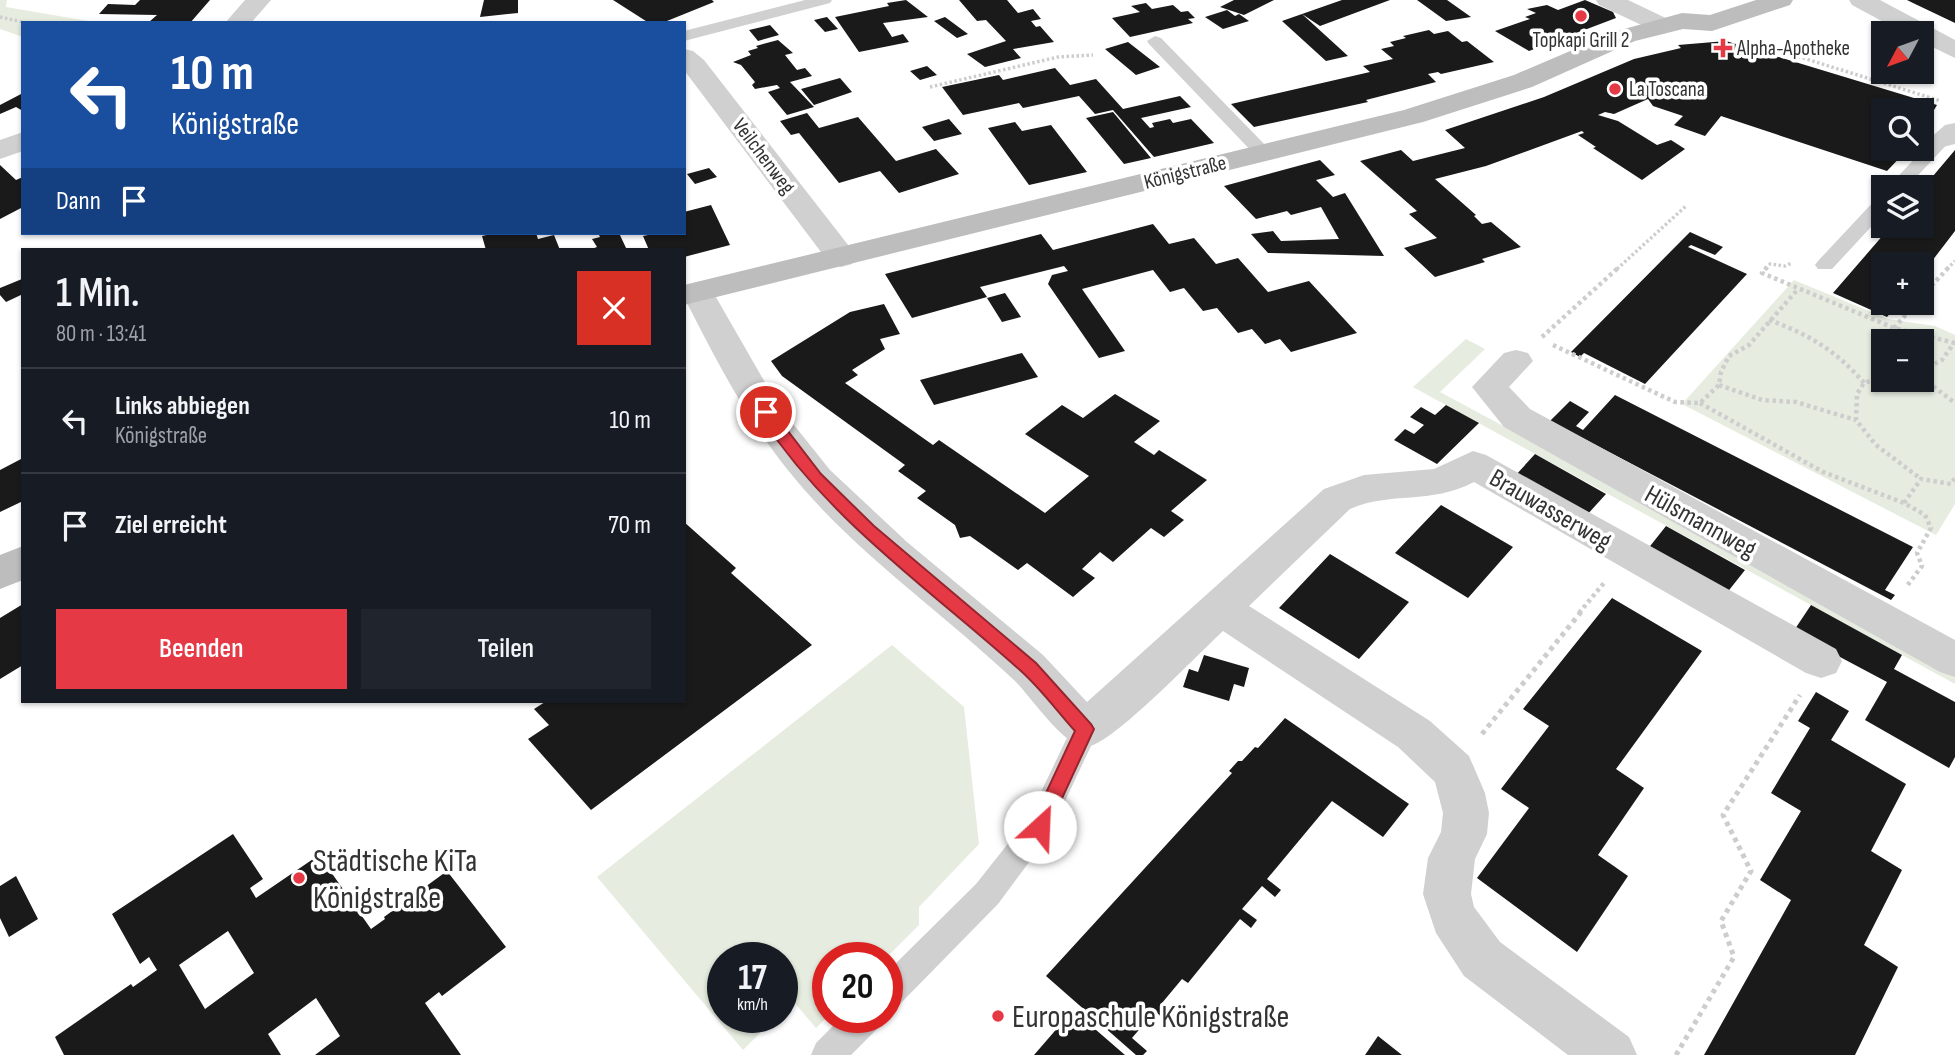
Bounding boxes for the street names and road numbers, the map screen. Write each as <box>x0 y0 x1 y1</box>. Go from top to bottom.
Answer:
street label: Veilchenweg <box>727 113 800 199</box>
street label: Königstraße <box>1141 150 1229 195</box>
street label: Brauwasserweg <box>1484 463 1617 558</box>
street label: Hülsmannweg <box>1639 479 1761 566</box>

